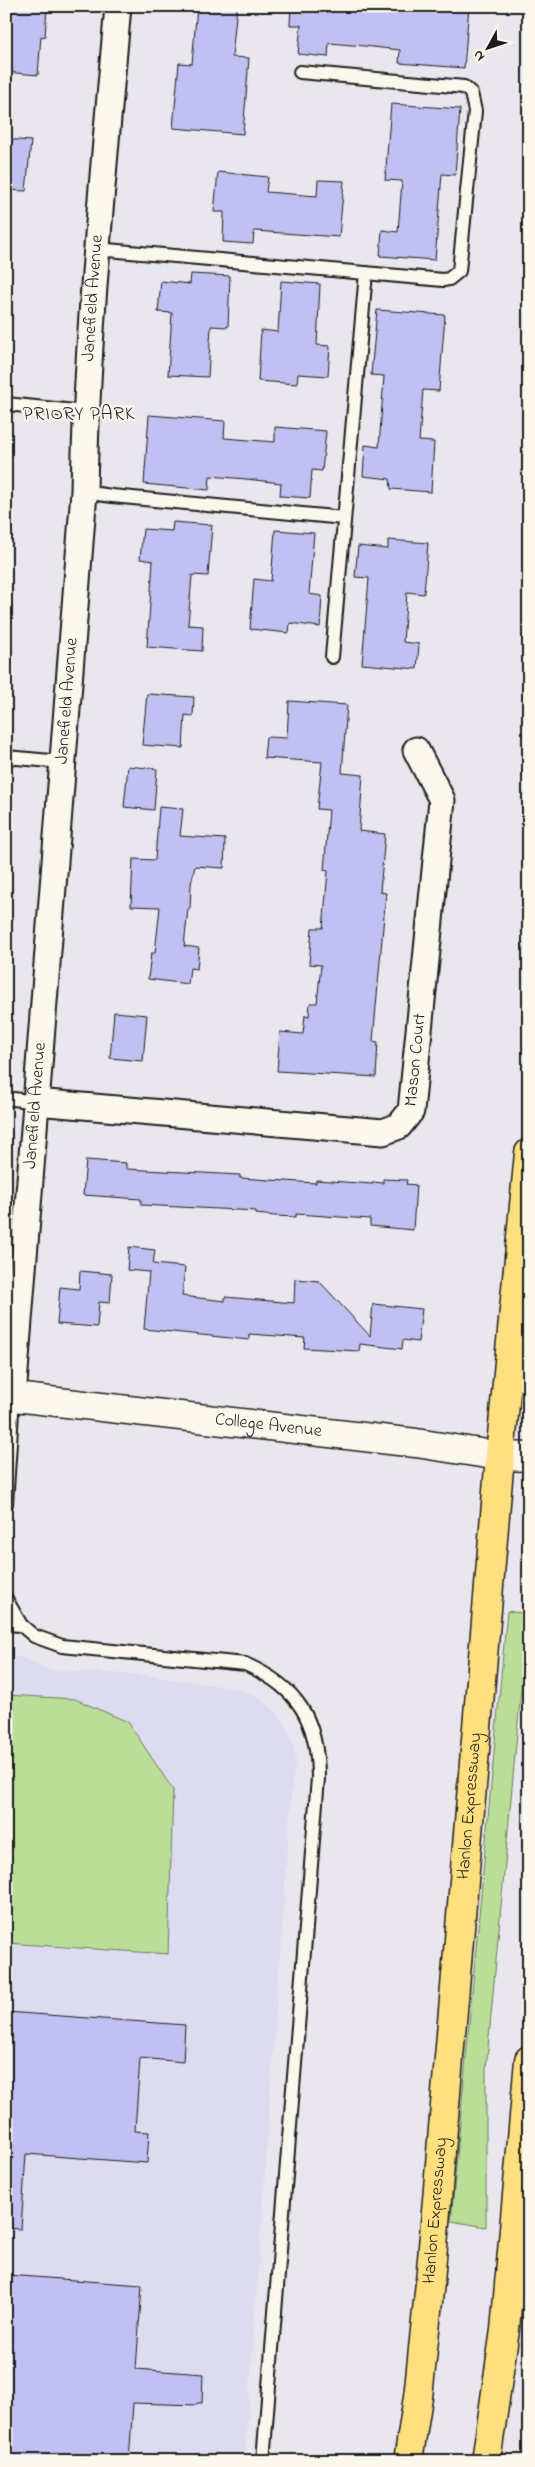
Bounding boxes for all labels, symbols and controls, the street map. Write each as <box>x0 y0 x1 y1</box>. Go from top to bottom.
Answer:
north arrow <box>462 22 512 72</box>
text: N <box>468 45 490 66</box>
street label: Janefield Avenue <box>76 233 111 362</box>
district label: PRIORY PARK <box>23 401 135 428</box>
street label: Janefield Avenue <box>50 636 86 765</box>
street label: Mason Court <box>399 1012 434 1108</box>
street label: Janefield Avenue <box>18 1041 54 1170</box>
street label: College Avenue <box>213 1407 324 1445</box>
street label: Hanlon Expressway <box>451 1732 489 1881</box>
street label: Hanlon Expressway <box>417 2136 455 2285</box>

